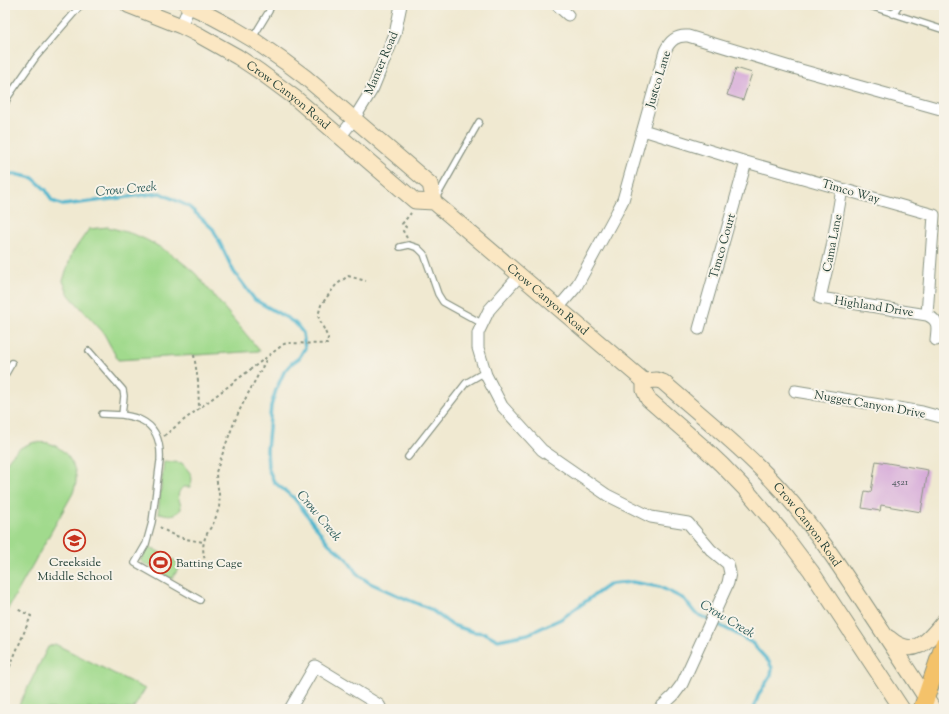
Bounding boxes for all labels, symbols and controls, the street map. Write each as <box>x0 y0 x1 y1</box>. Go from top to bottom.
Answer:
street label: Manter Road <box>360 29 403 98</box>
street label: Justco Lane <box>641 48 676 111</box>
street label: Crow Canyon Road <box>242 57 334 134</box>
street label: Timco Way <box>820 175 882 209</box>
water label: Crow Creek <box>95 178 158 202</box>
street label: Timco Court <box>705 212 741 281</box>
street label: Cama Lane <box>819 212 847 274</box>
street label: Crow Canyon Road <box>502 260 592 340</box>
street label: Highland Drive <box>833 292 915 322</box>
street label: Nugget Canyon Drive <box>813 386 927 424</box>
house number: 4521 <box>892 475 909 490</box>
street label: Crow Canyon Road <box>768 479 845 571</box>
water label: Crow Creek <box>292 487 345 546</box>
school or university icon: Creekside Middle School <box>62 528 88 554</box>
sports icon: Batting Cage <box>147 550 173 576</box>
place label: Creekside Middle School <box>37 554 113 586</box>
place label: Batting Cage <box>176 555 243 573</box>
water label: Crow Creek <box>696 596 758 643</box>

